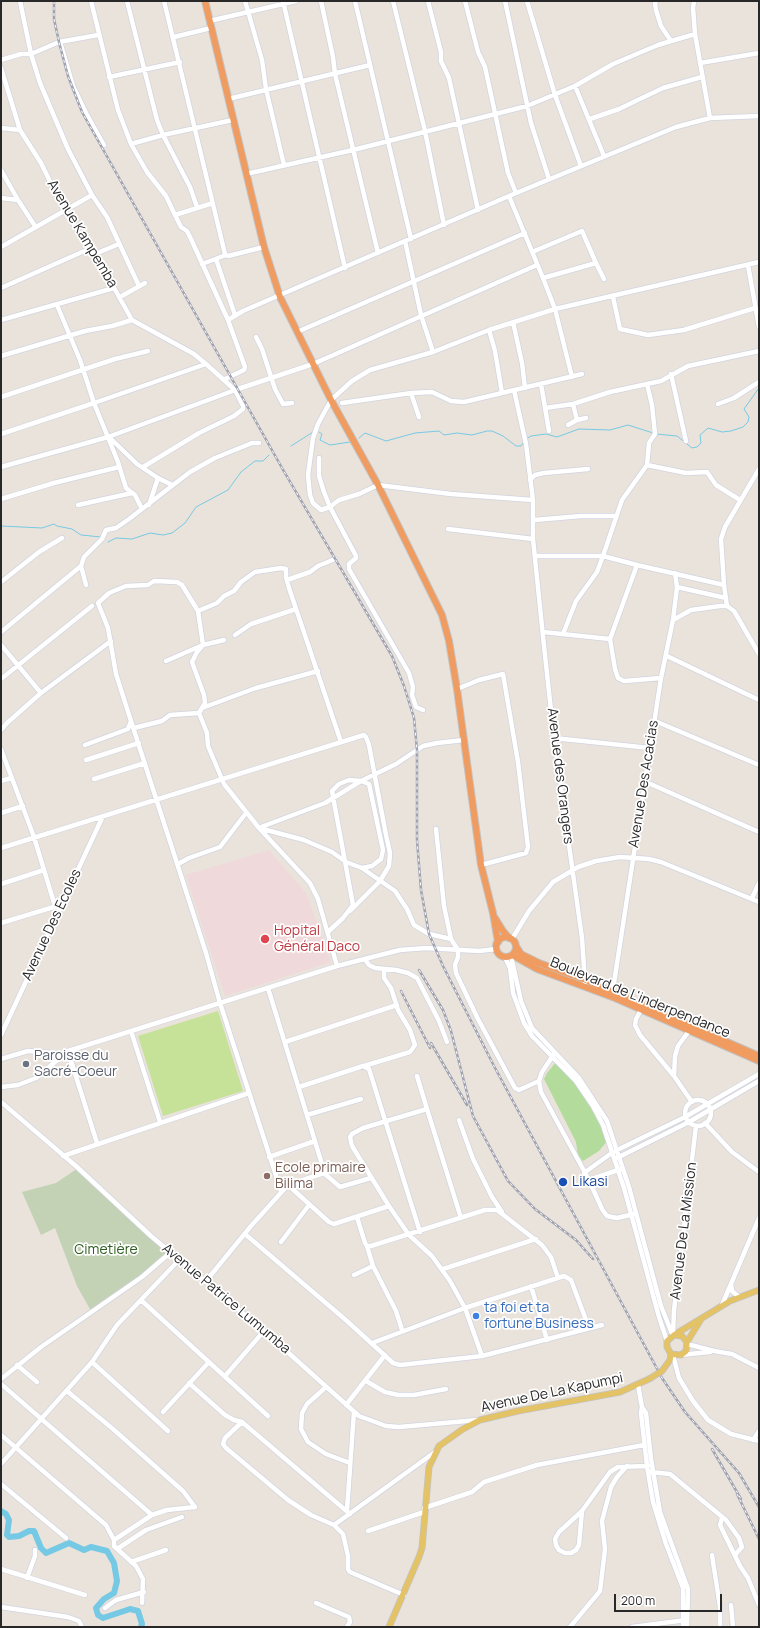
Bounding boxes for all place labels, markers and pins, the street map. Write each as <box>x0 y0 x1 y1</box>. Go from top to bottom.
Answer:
place label: Hopital Général Daco <box>274 923 360 956</box>
marker: Hopital Général Daco <box>259 933 271 945</box>
place label: Paroisse du Sacré-Coeur <box>34 1048 117 1080</box>
marker: Paroisse du Sacré-Coeur <box>21 1059 31 1069</box>
place label: Ecole primaire Bilima <box>275 1160 366 1192</box>
marker: Ecole primaire Bilima <box>262 1171 272 1181</box>
place label: Likasi <box>572 1174 608 1190</box>
marker: Likasi <box>557 1176 569 1188</box>
place label: ta foi et ta fortune Business <box>484 1300 594 1332</box>
marker: ta foi et ta fortune Business <box>471 1311 481 1321</box>

